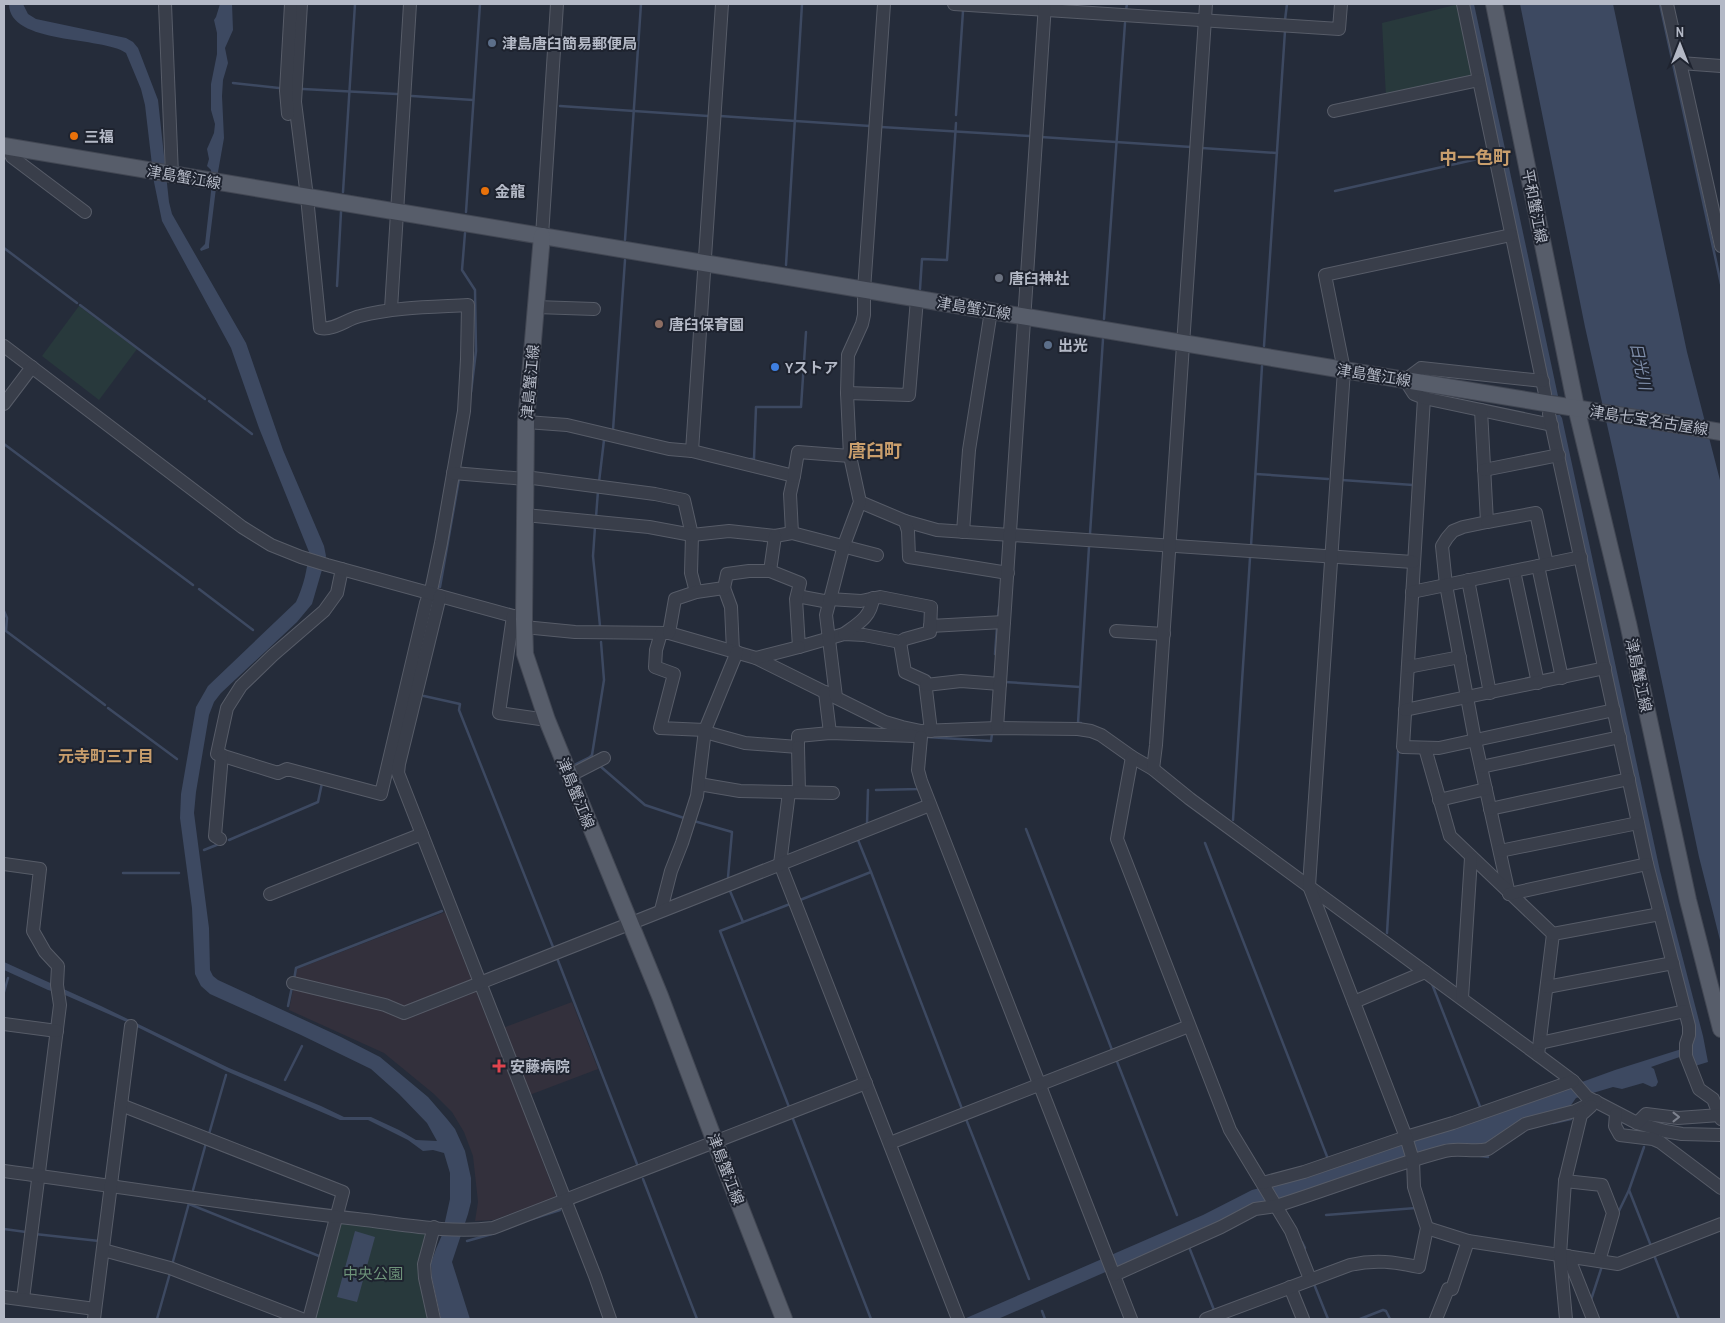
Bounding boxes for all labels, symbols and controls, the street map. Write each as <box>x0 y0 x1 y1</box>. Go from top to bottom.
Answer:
north arrow <box>1655 20 1705 70</box>
text: N <box>1676 23 1684 41</box>
place label: 津島唐臼簡易郵便局 <box>502 33 637 54</box>
marker: 津島唐臼簡易郵便局 <box>486 37 498 49</box>
place label: 三福 <box>84 126 114 147</box>
marker: 三福 <box>68 130 80 142</box>
district label: 中一色町 <box>1439 145 1511 170</box>
street label: 津島蟹江線 <box>145 160 223 194</box>
street label: 平和蟹江線 <box>1518 167 1552 245</box>
place label: 金龍 <box>495 181 525 202</box>
marker: 金龍 <box>479 185 491 197</box>
place label: 唐臼神社 <box>1009 268 1069 289</box>
marker: 唐臼神社 <box>993 272 1005 284</box>
street label: 津島蟹江線 <box>935 292 1013 324</box>
place label: 唐臼保育園 <box>669 314 744 335</box>
marker: 唐臼保育園 <box>653 318 665 330</box>
place label: 出光 <box>1058 335 1088 356</box>
marker: 出光 <box>1042 339 1054 351</box>
water label: 日光川 <box>1625 340 1657 394</box>
street label: 津島蟹江線 <box>516 344 544 420</box>
place label: Yストア <box>785 357 838 378</box>
street label: 津島蟹江線 <box>1335 359 1413 391</box>
marker: Yストア <box>769 361 781 373</box>
street label: 津島七宝名古屋線 <box>1588 400 1710 440</box>
district label: 唐臼町 <box>848 438 902 463</box>
street label: 津島蟹江線 <box>1621 636 1657 714</box>
district label: 元寺町三丁目 <box>58 745 154 767</box>
street label: 津島蟹江線 <box>552 754 600 832</box>
place label: 安藤病院 <box>510 1056 570 1077</box>
marker: 安藤病院 <box>492 1059 506 1073</box>
one-way arrow <box>1673 1112 1681 1123</box>
street label: 津島蟹江線 <box>703 1130 749 1208</box>
park label: 中央公園 <box>343 1263 403 1284</box>

